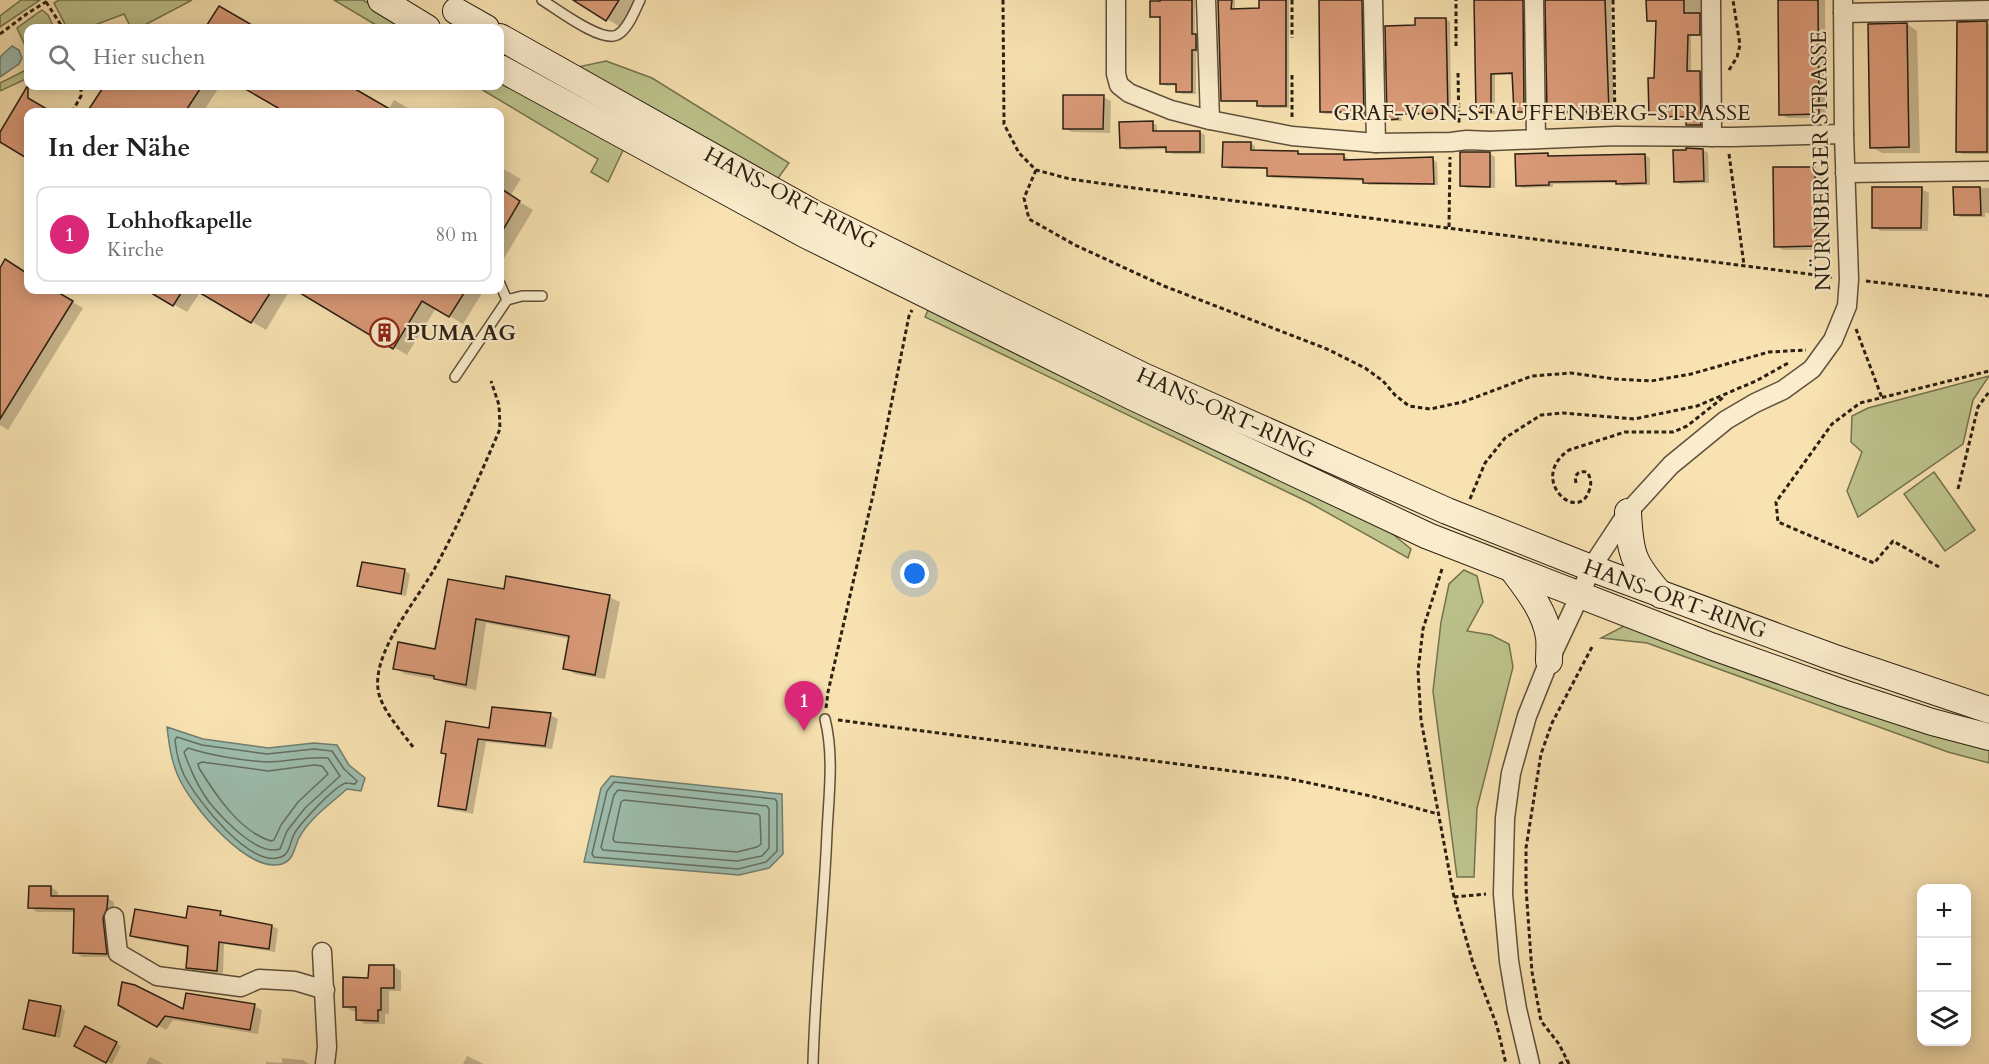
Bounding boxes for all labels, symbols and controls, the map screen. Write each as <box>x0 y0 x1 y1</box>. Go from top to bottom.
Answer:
search box <box>24 24 504 90</box>
street label: NÜRNBERGER STRASSE <box>1804 31 1838 291</box>
icon: search <box>45 41 78 74</box>
text: Hier suchen <box>93 42 206 72</box>
street label: GRAF-VON-STAUFFENBERG-STRASSE <box>1333 98 1751 128</box>
text: In der Nähe <box>48 130 190 165</box>
street label: HANS-ORT-RING <box>699 140 883 256</box>
text: Lohhofkapelle <box>107 206 253 236</box>
text: 1 <box>64 221 75 248</box>
text: 80 m <box>435 221 478 248</box>
text: Kirche <box>107 236 164 263</box>
building icon: PUMA AG <box>369 317 401 349</box>
place label: PUMA AG <box>406 318 516 348</box>
street label: HANS-ORT-RING <box>1132 360 1320 466</box>
street label: HANS-ORT-RING <box>1579 552 1771 646</box>
your location <box>900 559 929 588</box>
pin: 1 <box>784 682 824 731</box>
map controls <box>1917 884 1971 1046</box>
button: + <box>1917 884 1971 938</box>
button: − <box>1917 938 1971 992</box>
button: layers <box>1917 992 1971 1046</box>

